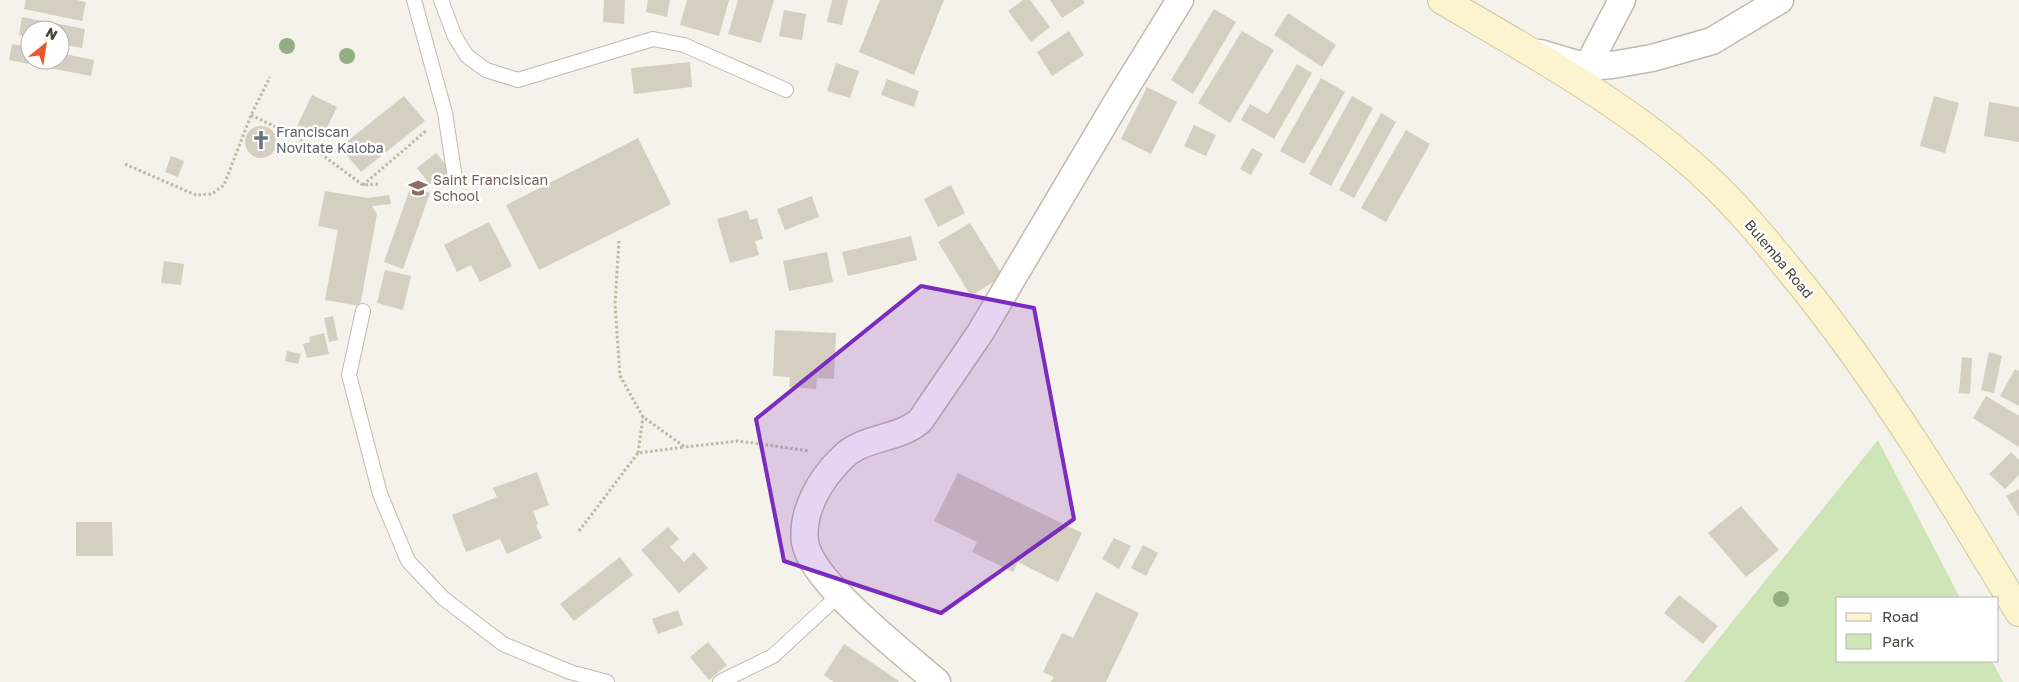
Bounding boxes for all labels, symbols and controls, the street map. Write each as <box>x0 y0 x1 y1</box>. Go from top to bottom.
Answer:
north arrow <box>20 20 70 70</box>
text: N <box>43 23 61 43</box>
place label: Franciscan Novitate Kaloba <box>276 123 384 156</box>
church icon: Franciscan Novitate Kaloba <box>250 129 272 151</box>
place label: Saint Francisican School <box>433 171 548 204</box>
school or university icon: Saint Francisican School <box>407 177 429 199</box>
street label: Bulemba Road <box>1742 216 1817 301</box>
legend <box>1836 597 1999 662</box>
text: Road <box>1882 607 1919 625</box>
text: Park <box>1882 632 1915 650</box>

